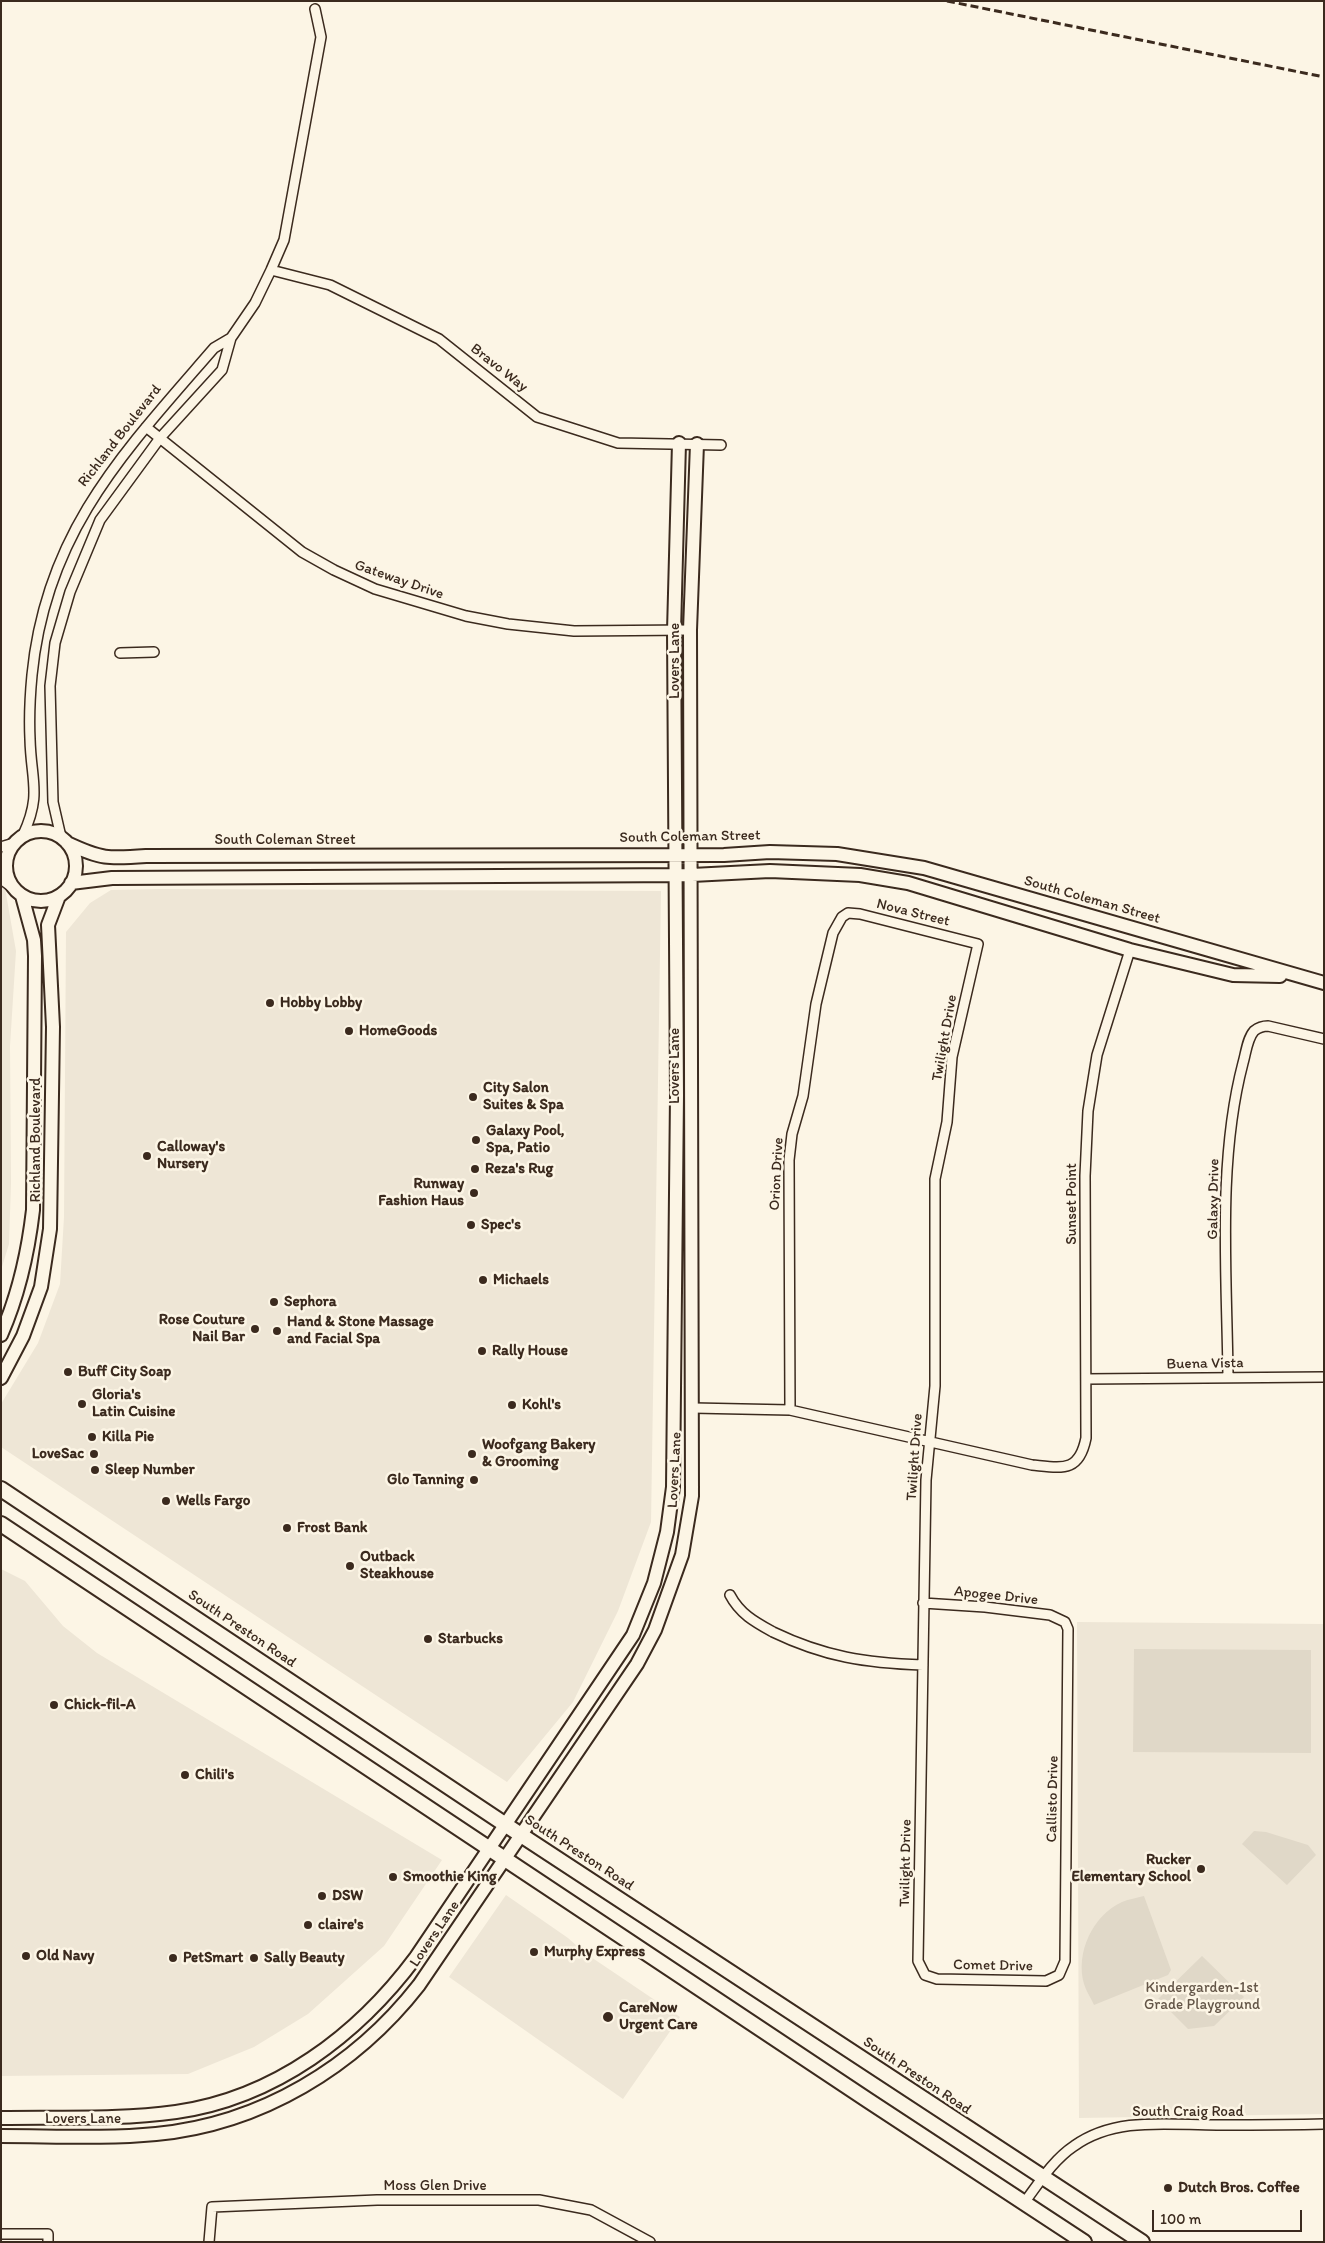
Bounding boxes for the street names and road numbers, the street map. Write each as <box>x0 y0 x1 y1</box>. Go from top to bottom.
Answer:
street label: Bravo Way <box>467 340 531 396</box>
street label: Richland Boulevard <box>74 381 166 491</box>
street label: Gateway Drive <box>352 556 446 604</box>
street label: Lovers Lane <box>666 623 684 699</box>
street label: South Coleman Street <box>619 827 761 847</box>
street label: South Coleman Street <box>214 831 356 849</box>
street label: South Coleman Street <box>1022 872 1162 928</box>
street label: Nova Street <box>874 895 952 931</box>
street label: Twilight Drive <box>929 993 961 1083</box>
street label: Lovers Lane <box>666 1028 684 1104</box>
street label: Richland Boulevard <box>27 1077 45 1203</box>
street label: Orion Drive <box>766 1137 788 1211</box>
street label: Galaxy Drive <box>1204 1158 1224 1240</box>
street label: Sunset Point <box>1063 1163 1081 1245</box>
street label: Buena Vista <box>1166 1354 1244 1374</box>
street label: Twilight Drive <box>903 1413 927 1501</box>
street label: Lovers Lane <box>664 1432 686 1508</box>
street label: Apogee Drive <box>953 1583 1039 1609</box>
street label: South Preston Road <box>184 1586 300 1672</box>
street label: Callisto Drive <box>1043 1755 1063 1843</box>
street label: South Preston Road <box>521 1811 637 1895</box>
street label: Twilight Drive <box>896 1819 916 1907</box>
street label: Lovers Lane <box>406 1897 464 1971</box>
street label: Comet Drive <box>953 1956 1033 1976</box>
street label: South Preston Road <box>859 2033 975 2119</box>
street label: South Craig Road <box>1132 2103 1244 2121</box>
street label: Lovers Lane <box>45 2110 121 2128</box>
street label: Moss Glen Drive <box>383 2177 487 2195</box>

